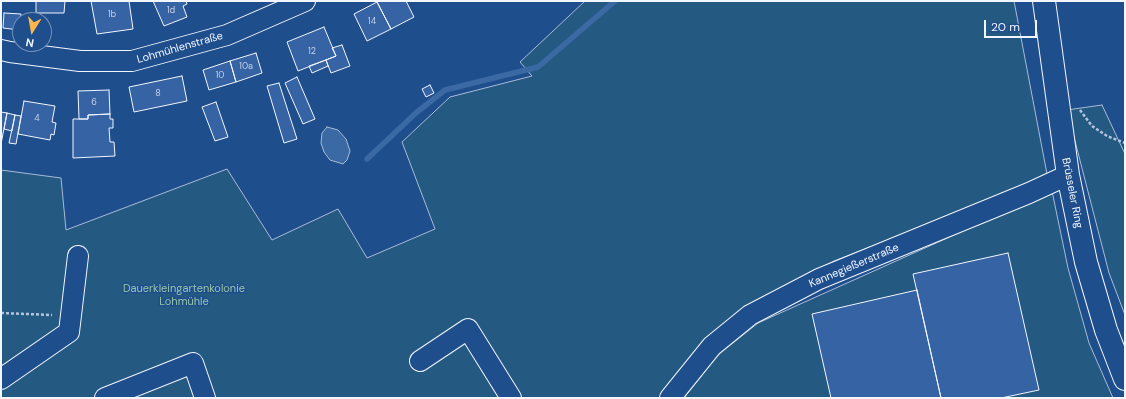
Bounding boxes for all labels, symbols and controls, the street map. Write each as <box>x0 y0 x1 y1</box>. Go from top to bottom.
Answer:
house number: 1d <box>167 6 175 16</box>
house number: 1b <box>108 10 116 20</box>
north arrow <box>12 12 52 52</box>
scale bar <box>986 12 1039 38</box>
house number: 14 <box>368 17 376 27</box>
text: 20 m <box>991 19 1020 35</box>
street label: Lohmühlenstraße <box>135 29 225 67</box>
text: N <box>25 35 35 50</box>
house number: 12 <box>308 47 316 57</box>
house number: 10a <box>239 62 253 72</box>
house number: 10 <box>216 71 224 81</box>
house number: 8 <box>155 89 161 99</box>
house number: 6 <box>91 98 97 108</box>
house number: 4 <box>34 114 40 124</box>
street label: Brüsseler Ring <box>1059 157 1085 229</box>
street label: Kannegießerstraße <box>807 241 901 291</box>
park label: Dauerkleingartenkolonie Lohmühle <box>123 282 245 308</box>

